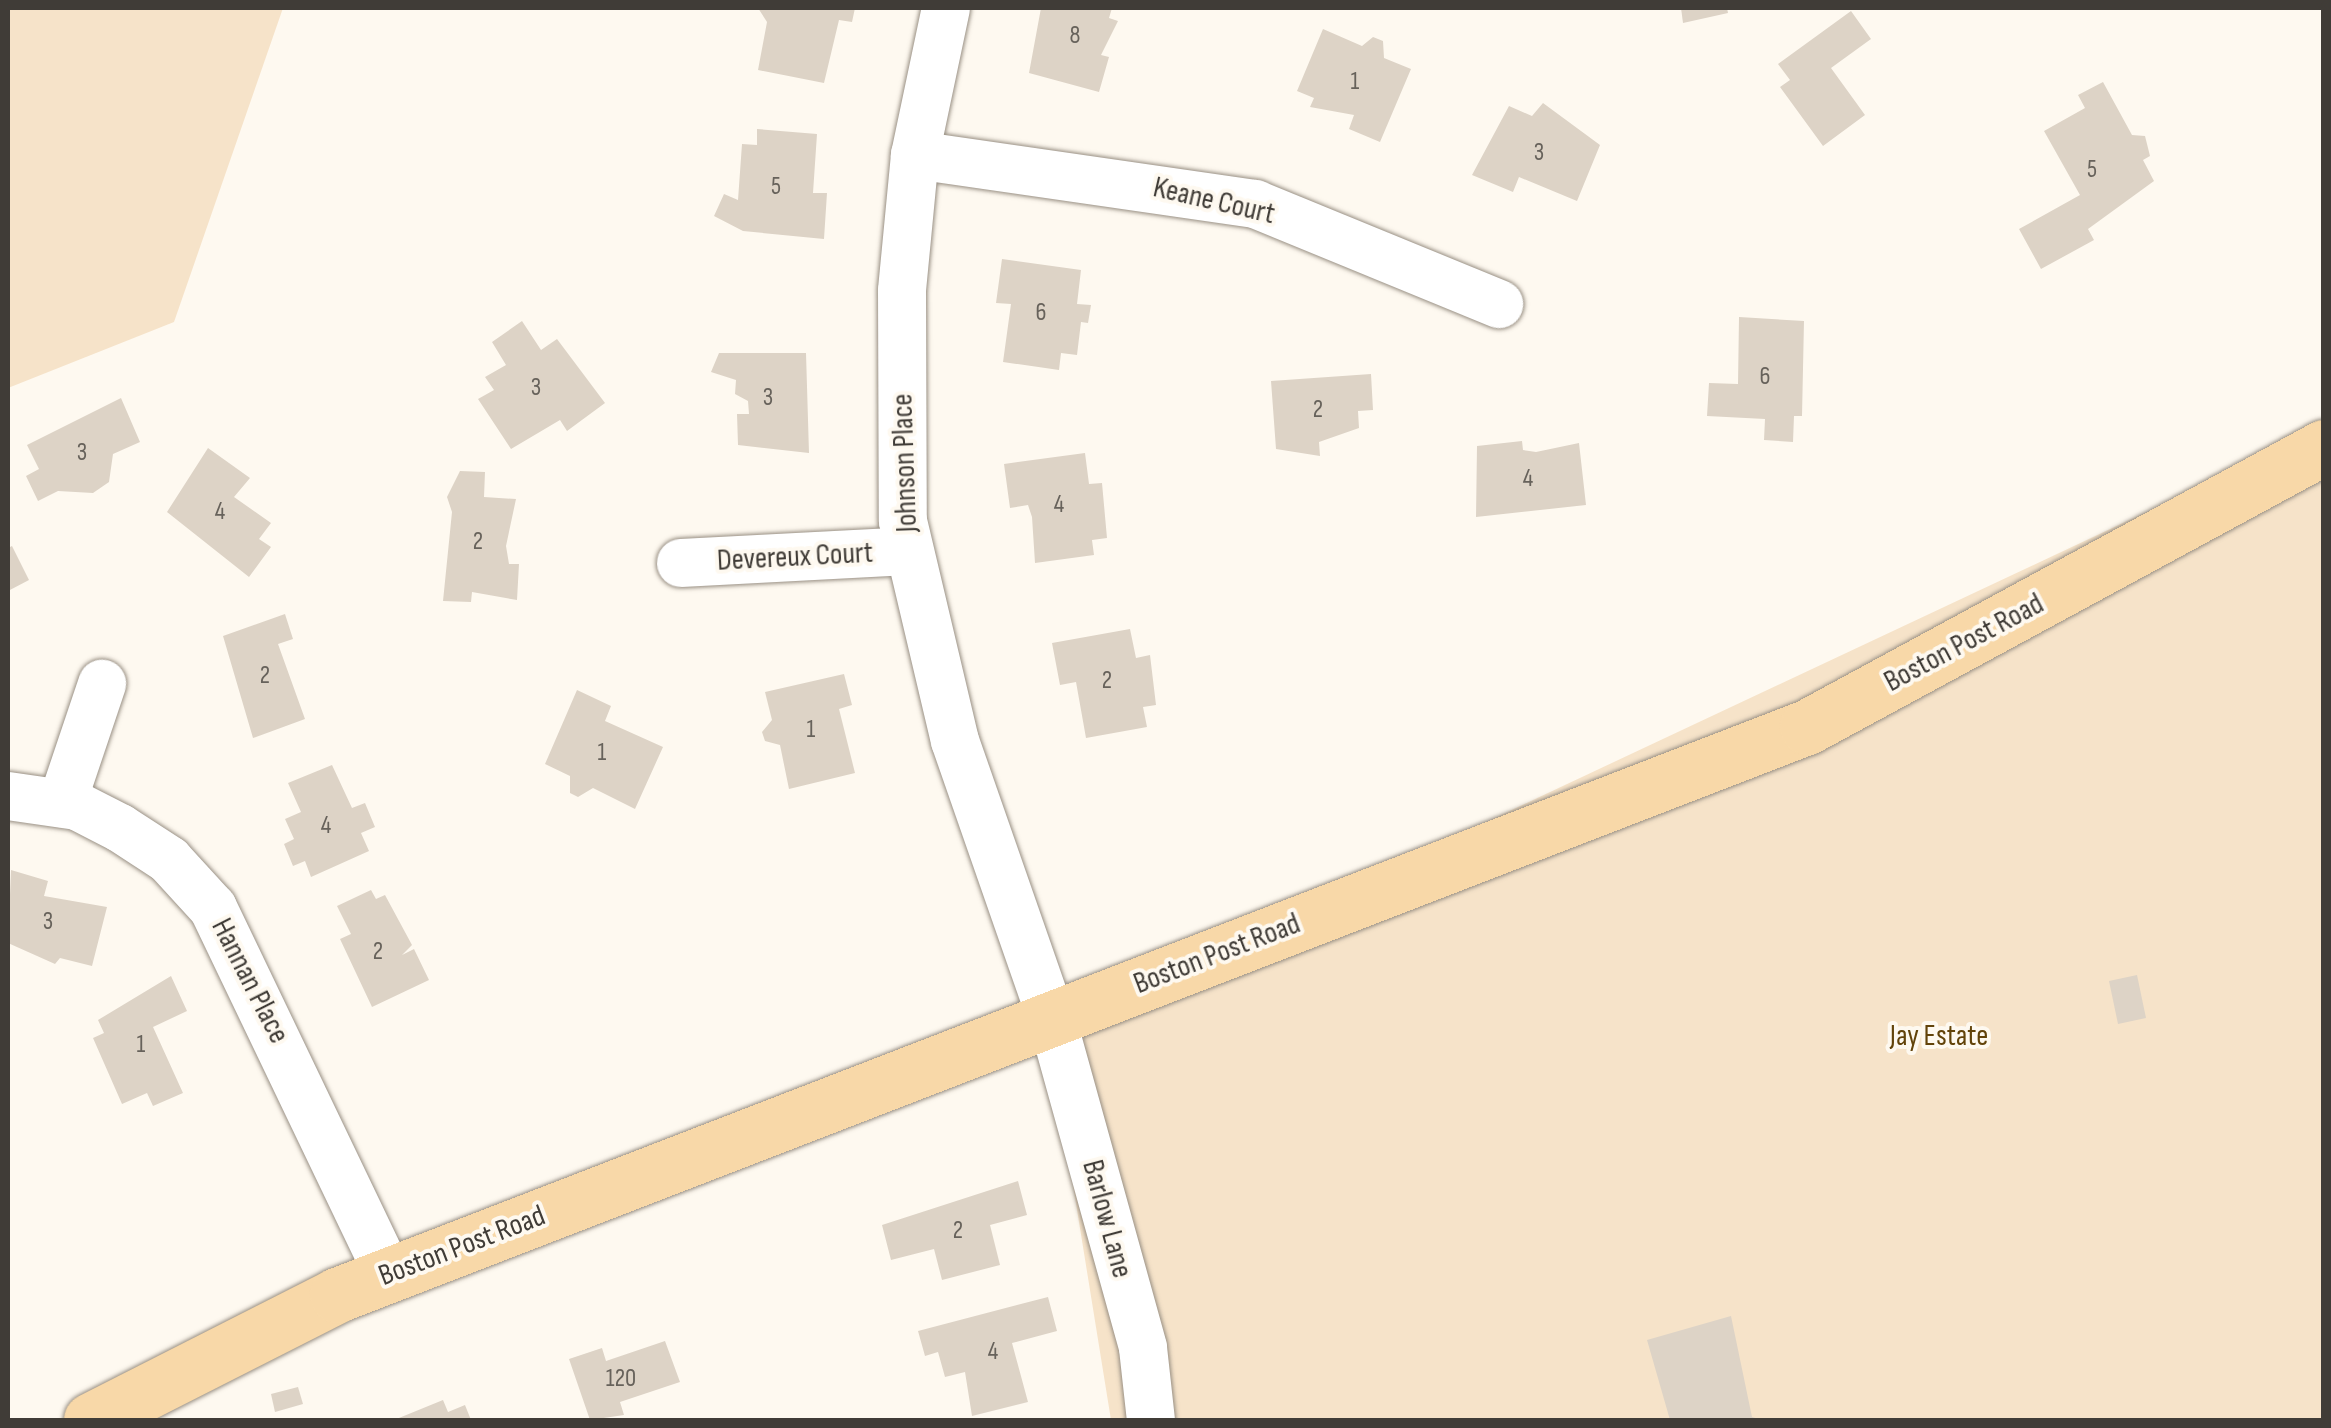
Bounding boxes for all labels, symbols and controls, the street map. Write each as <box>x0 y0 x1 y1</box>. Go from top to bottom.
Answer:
house number: 8 <box>1070 21 1080 51</box>
house number: 1 <box>1351 67 1359 97</box>
house number: 3 <box>1534 138 1544 168</box>
house number: 5 <box>2087 155 2097 185</box>
street label: Keane Court <box>1150 170 1278 232</box>
house number: 5 <box>771 172 781 202</box>
house number: 6 <box>1036 298 1046 328</box>
house number: 6 <box>1760 362 1770 392</box>
house number: 3 <box>531 373 541 403</box>
house number: 3 <box>763 383 773 413</box>
street label: Johnson Place <box>885 393 925 533</box>
house number: 2 <box>1313 395 1323 425</box>
house number: 3 <box>77 438 87 468</box>
house number: 4 <box>1523 464 1533 494</box>
house number: 4 <box>1054 490 1064 520</box>
house number: 4 <box>215 497 225 527</box>
house number: 2 <box>473 527 483 557</box>
street label: Devereux Court <box>716 535 874 579</box>
street label: Boston Post Road <box>1878 586 2050 700</box>
house number: 2 <box>260 661 270 691</box>
house number: 2 <box>1102 666 1112 696</box>
house number: 1 <box>807 715 815 745</box>
house number: 1 <box>598 738 606 768</box>
house number: 4 <box>321 811 331 841</box>
street label: Boston Post Road <box>1129 906 1305 1002</box>
house number: 3 <box>43 907 53 937</box>
street label: Hannan Place <box>203 913 297 1049</box>
house number: 2 <box>373 937 383 967</box>
park label: Jay Estate <box>1890 1018 1988 1054</box>
house number: 1 <box>137 1030 145 1060</box>
street label: Barlow Lane <box>1074 1156 1140 1282</box>
street label: Boston Post Road <box>374 1198 550 1294</box>
house number: 2 <box>953 1216 963 1246</box>
house number: 4 <box>988 1337 998 1367</box>
house number: 120 <box>606 1364 636 1394</box>

